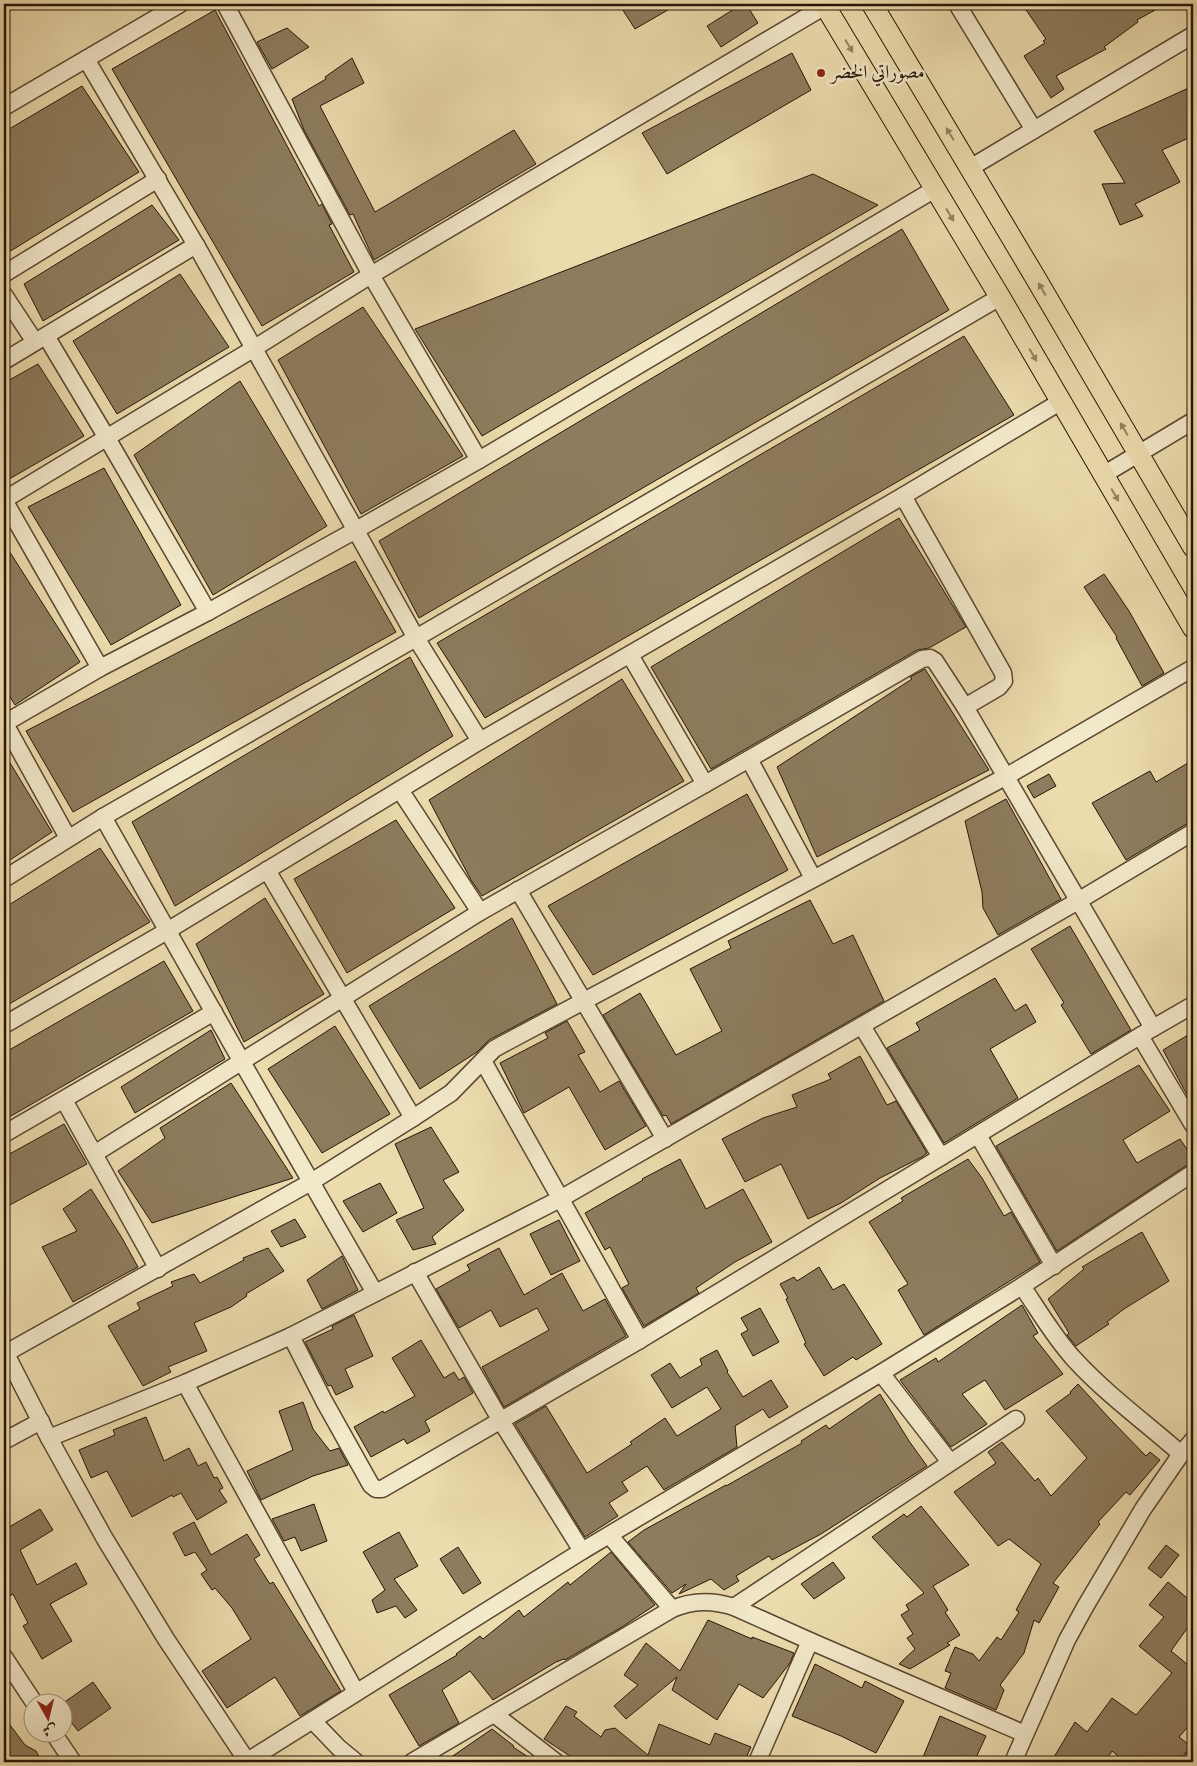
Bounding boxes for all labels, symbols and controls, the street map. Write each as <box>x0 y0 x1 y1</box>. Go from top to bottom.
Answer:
one-way arrow <box>845 39 854 52</box>
place label: مصوراتي الخضر <box>829 60 925 87</box>
marker: مصوراتي الخضر <box>815 67 827 79</box>
one-way arrow <box>946 128 955 141</box>
one-way arrow <box>946 209 955 222</box>
one-way arrow <box>1038 283 1047 296</box>
one-way arrow <box>1029 348 1037 363</box>
one-way arrow <box>1120 423 1129 436</box>
one-way arrow <box>1111 489 1120 502</box>
north arrow <box>22 1694 72 1744</box>
text: ش <box>41 1718 58 1740</box>

